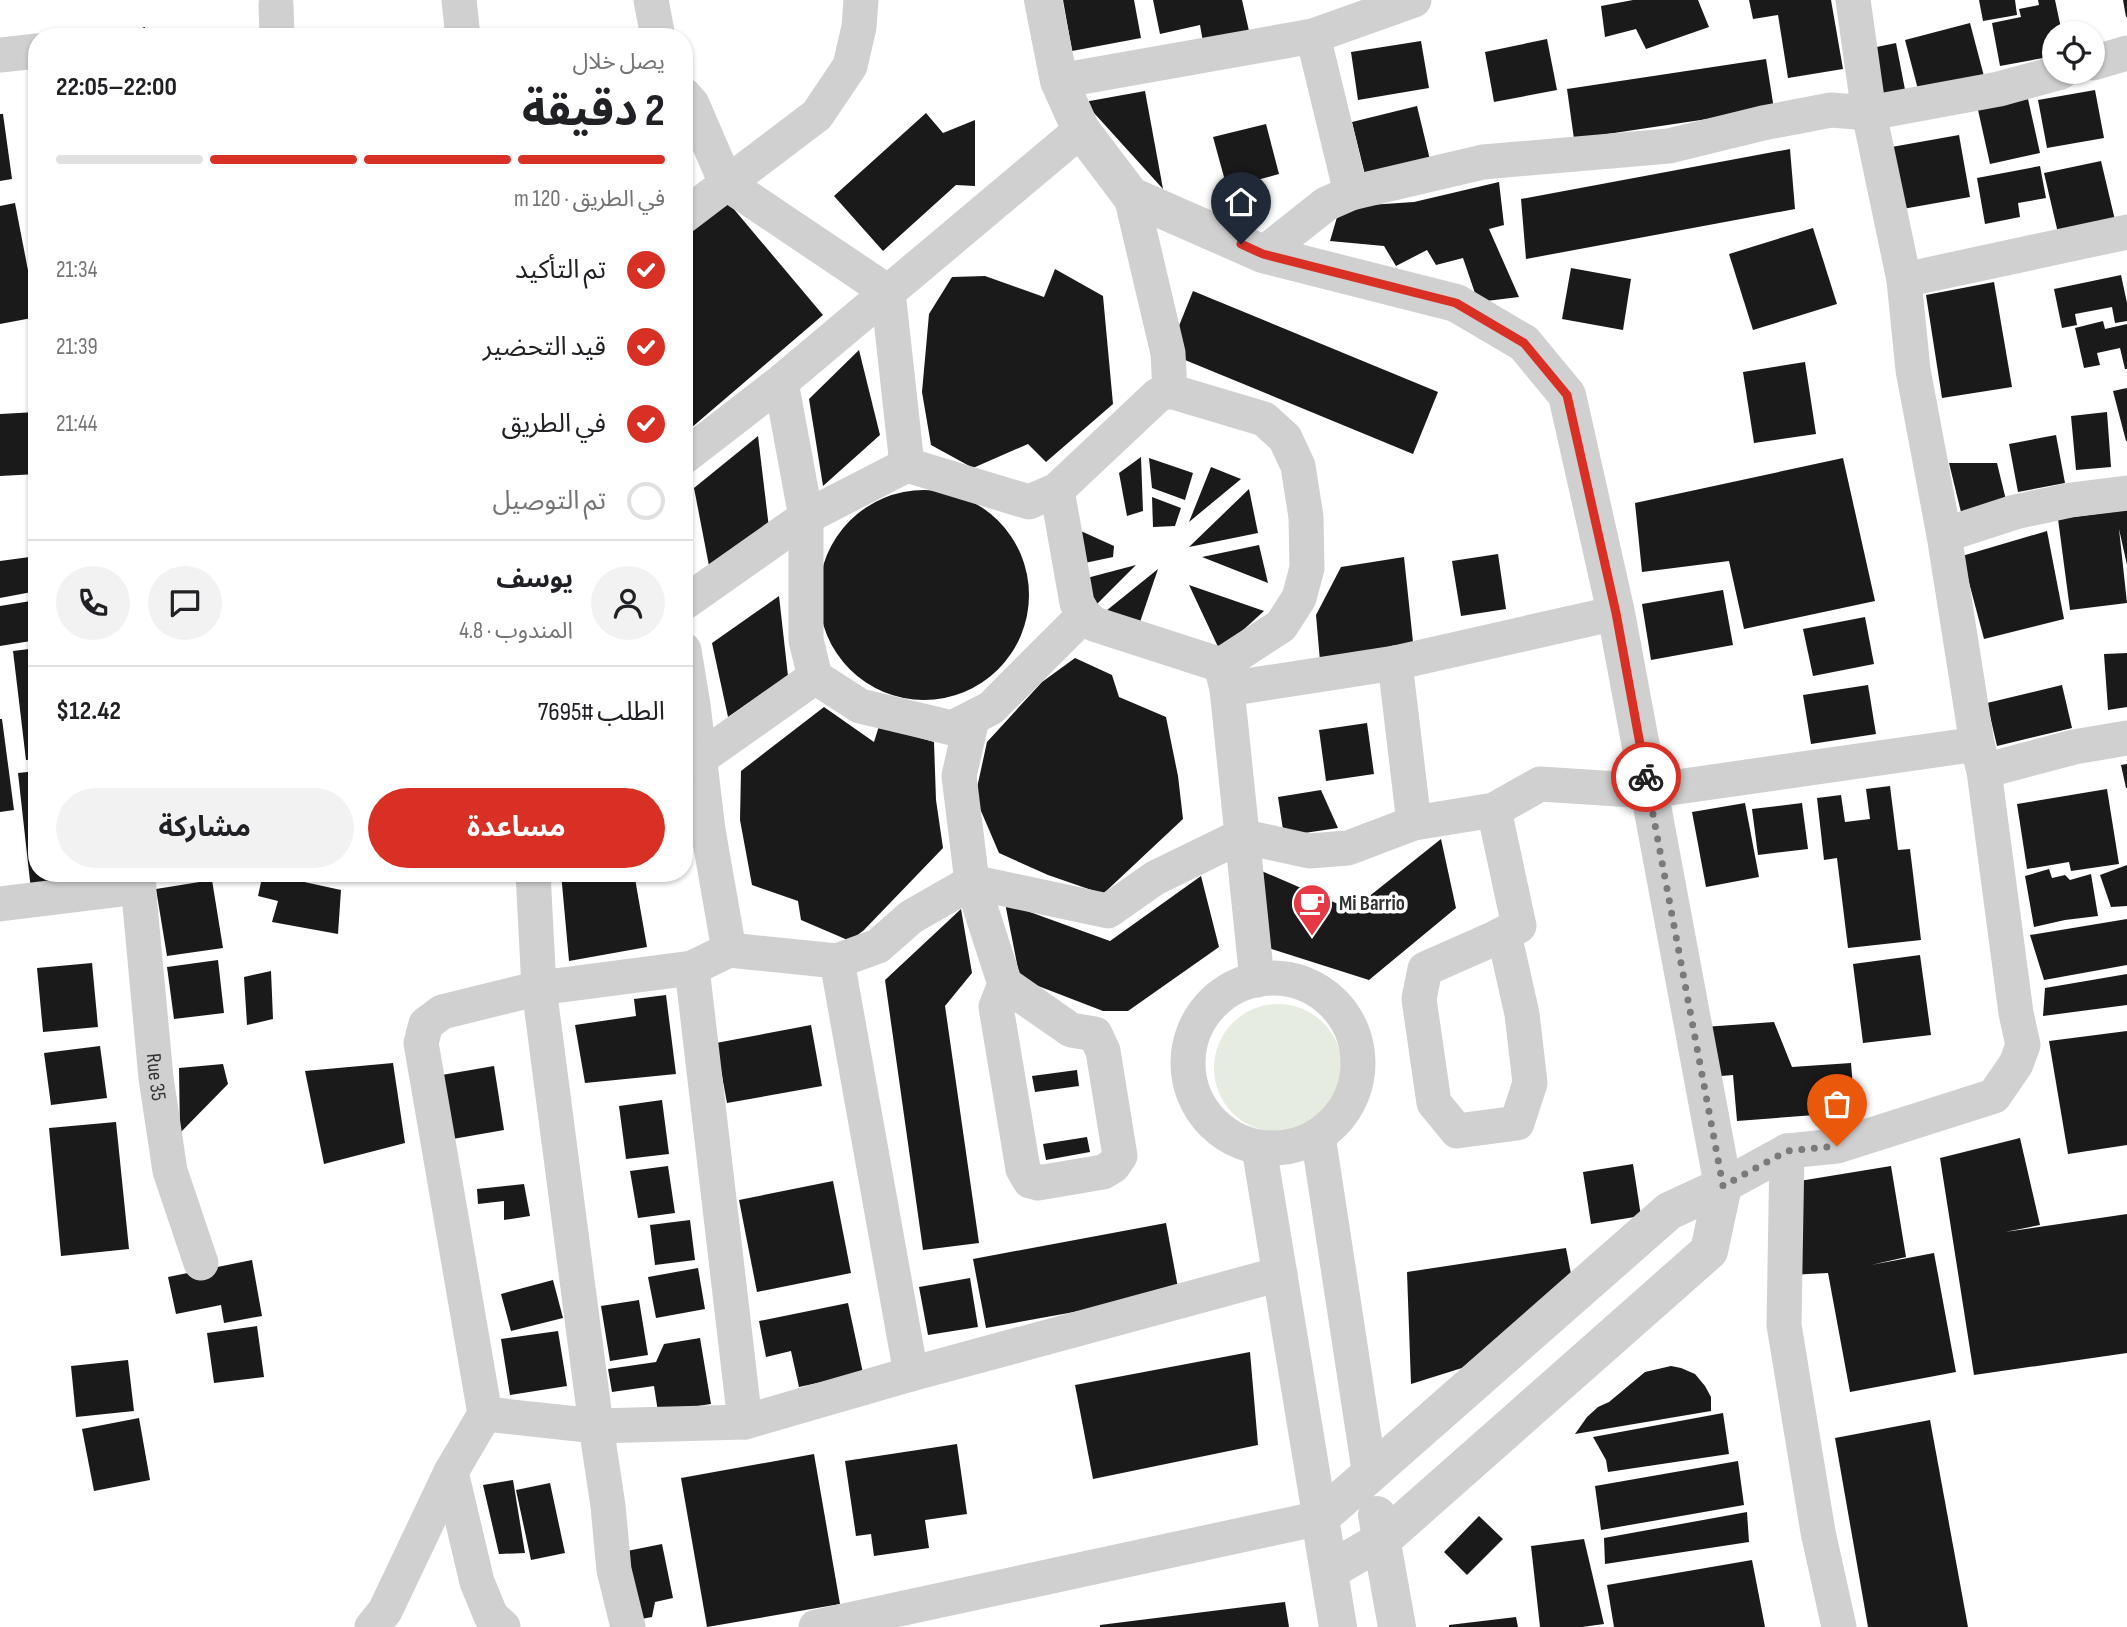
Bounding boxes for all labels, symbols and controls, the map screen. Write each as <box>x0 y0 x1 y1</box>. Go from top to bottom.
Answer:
map controls <box>2042 21 2105 84</box>
button: locate <box>2042 21 2105 84</box>
text: يصل خلال <box>573 48 665 76</box>
text: 22:00–22:05 <box>56 72 177 103</box>
text: 2 دقيقة <box>522 84 665 139</box>
pin <box>1211 172 1271 244</box>
icon: home <box>1222 183 1260 221</box>
text: في الطريق · 120 m <box>514 185 665 213</box>
icon: check <box>627 251 665 289</box>
text: تم التأكيد <box>515 255 606 286</box>
text: 21:34 <box>56 256 97 284</box>
icon: check <box>627 328 665 366</box>
text: قيد التحضير <box>483 332 606 363</box>
text: 21:39 <box>56 333 98 361</box>
icon: check <box>627 405 665 443</box>
text: في الطريق <box>501 409 606 440</box>
text: 21:44 <box>56 410 97 438</box>
text: تم التوصيل <box>492 486 606 517</box>
text: يوسف <box>496 564 573 595</box>
button: phone <box>56 566 130 640</box>
button: chat <box>148 566 222 640</box>
button: person <box>591 566 665 640</box>
text: المندوب · 4.8 <box>459 617 573 645</box>
text: $12.42 <box>56 696 121 727</box>
text: الطلب #7695 <box>538 697 665 728</box>
courier <box>1611 742 1681 812</box>
icon: bike <box>1627 758 1665 796</box>
button: مشاركة <box>56 788 354 868</box>
button: مساعدة <box>368 788 665 868</box>
cafe icon: Mi Barrio <box>1291 882 1333 937</box>
place label: Mi Barrio <box>1339 891 1405 916</box>
street label: Rue 35 <box>141 1052 171 1103</box>
pin <box>1807 1074 1867 1146</box>
icon: bag <box>1818 1085 1856 1123</box>

